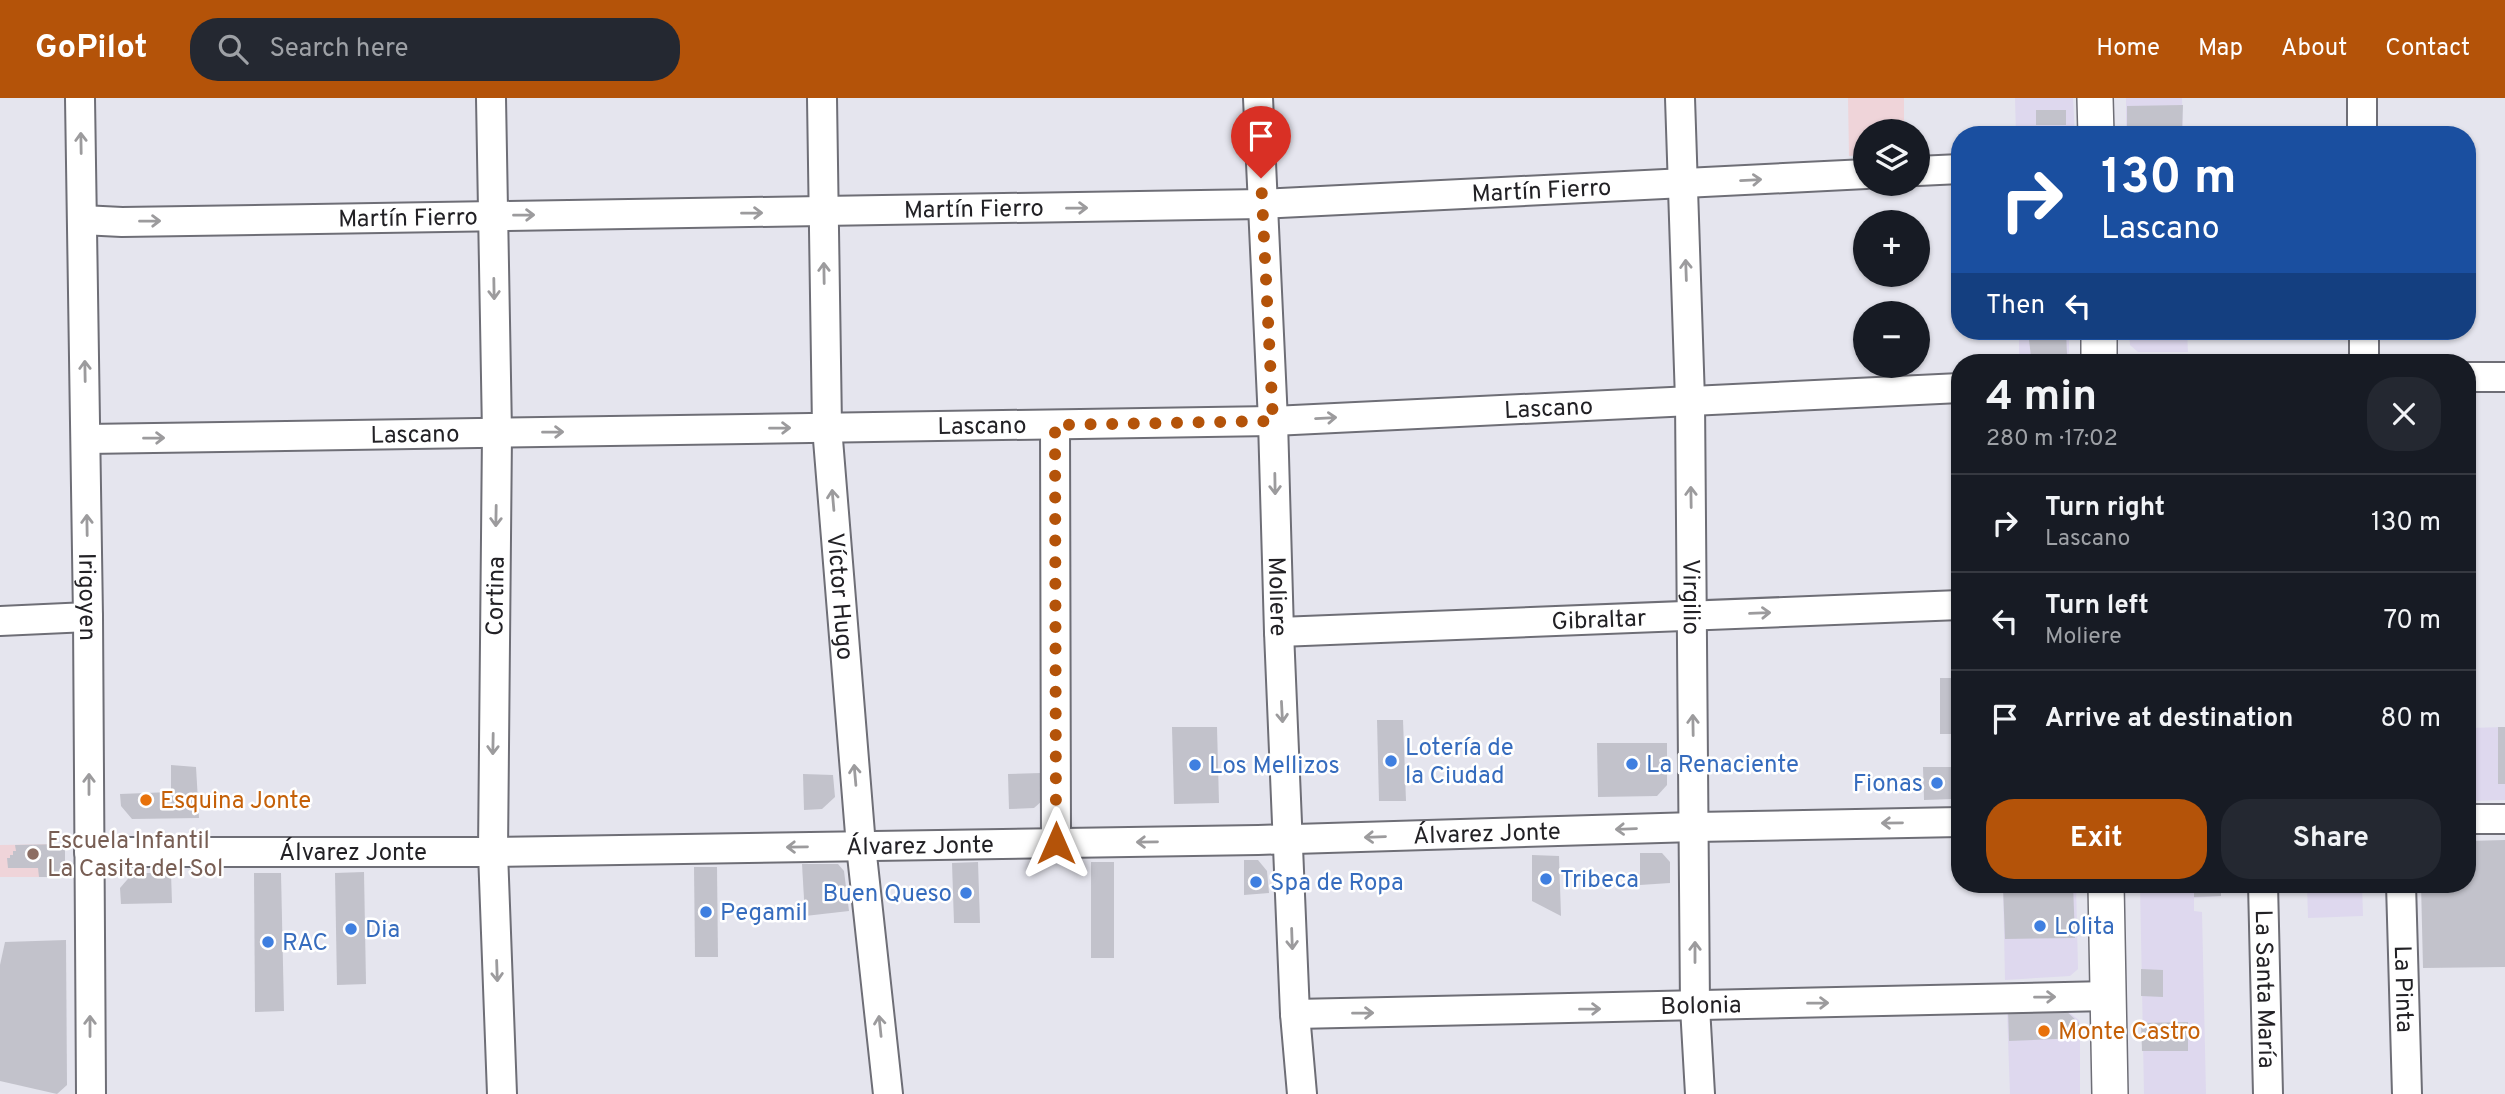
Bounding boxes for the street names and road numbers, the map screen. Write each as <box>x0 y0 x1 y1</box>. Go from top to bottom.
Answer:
street label: Martín Fierro <box>1471 174 1612 211</box>
street label: Martín Fierro <box>904 194 1044 227</box>
street label: Martín Fierro <box>338 203 478 236</box>
street label: Lascano <box>1503 393 1594 427</box>
street label: Lascano <box>937 412 1027 443</box>
street label: Lascano <box>370 420 460 452</box>
street label: Víctor Hugo <box>819 532 859 661</box>
street label: Irigoyen <box>70 553 101 641</box>
street label: Cortina <box>481 556 513 636</box>
street label: Moliere <box>1260 556 1292 637</box>
street label: Virgilio <box>1674 559 1705 635</box>
street label: Gibraltar <box>1551 604 1647 638</box>
street label: Álvarez Jonte <box>1412 818 1561 852</box>
street label: Álvarez Jonte <box>846 831 994 863</box>
street label: Álvarez Jonte <box>279 837 427 869</box>
street label: La Santa María <box>2247 909 2280 1069</box>
street label: La Pinta <box>2386 945 2418 1033</box>
street label: Bolonia <box>1660 991 1742 1023</box>

